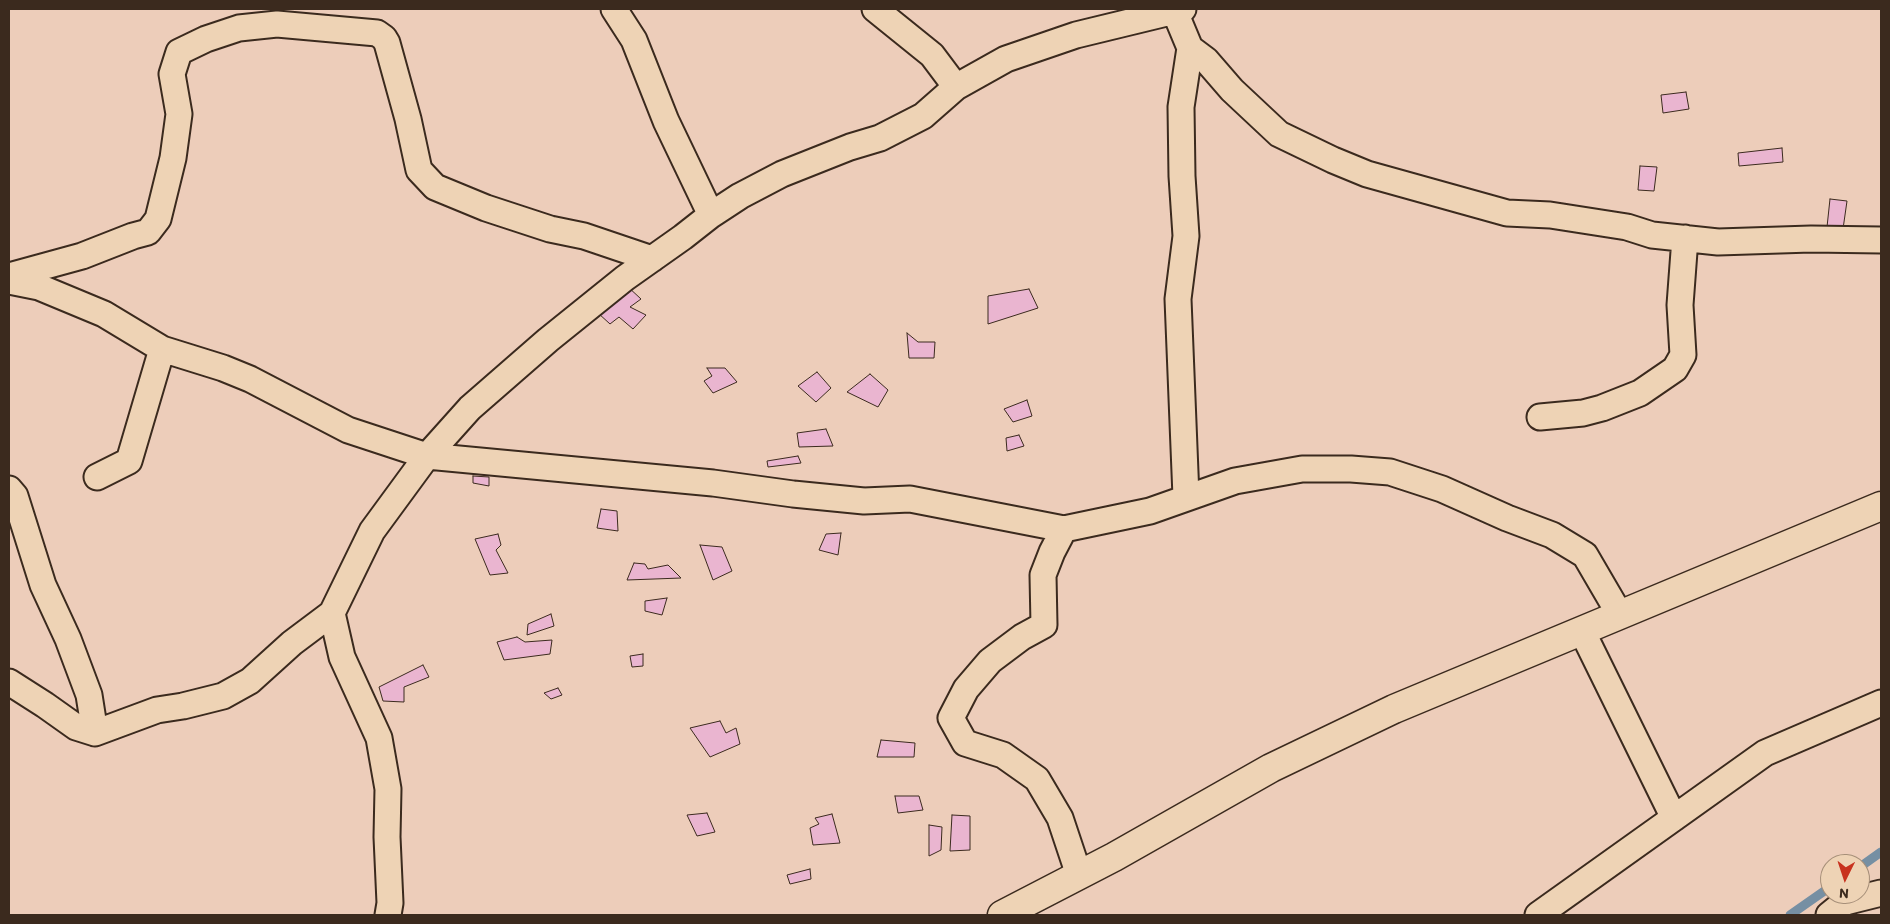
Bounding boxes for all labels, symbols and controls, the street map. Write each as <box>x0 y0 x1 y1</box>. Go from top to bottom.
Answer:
north arrow <box>1820 854 1870 904</box>
text: N <box>1839 885 1849 902</box>

